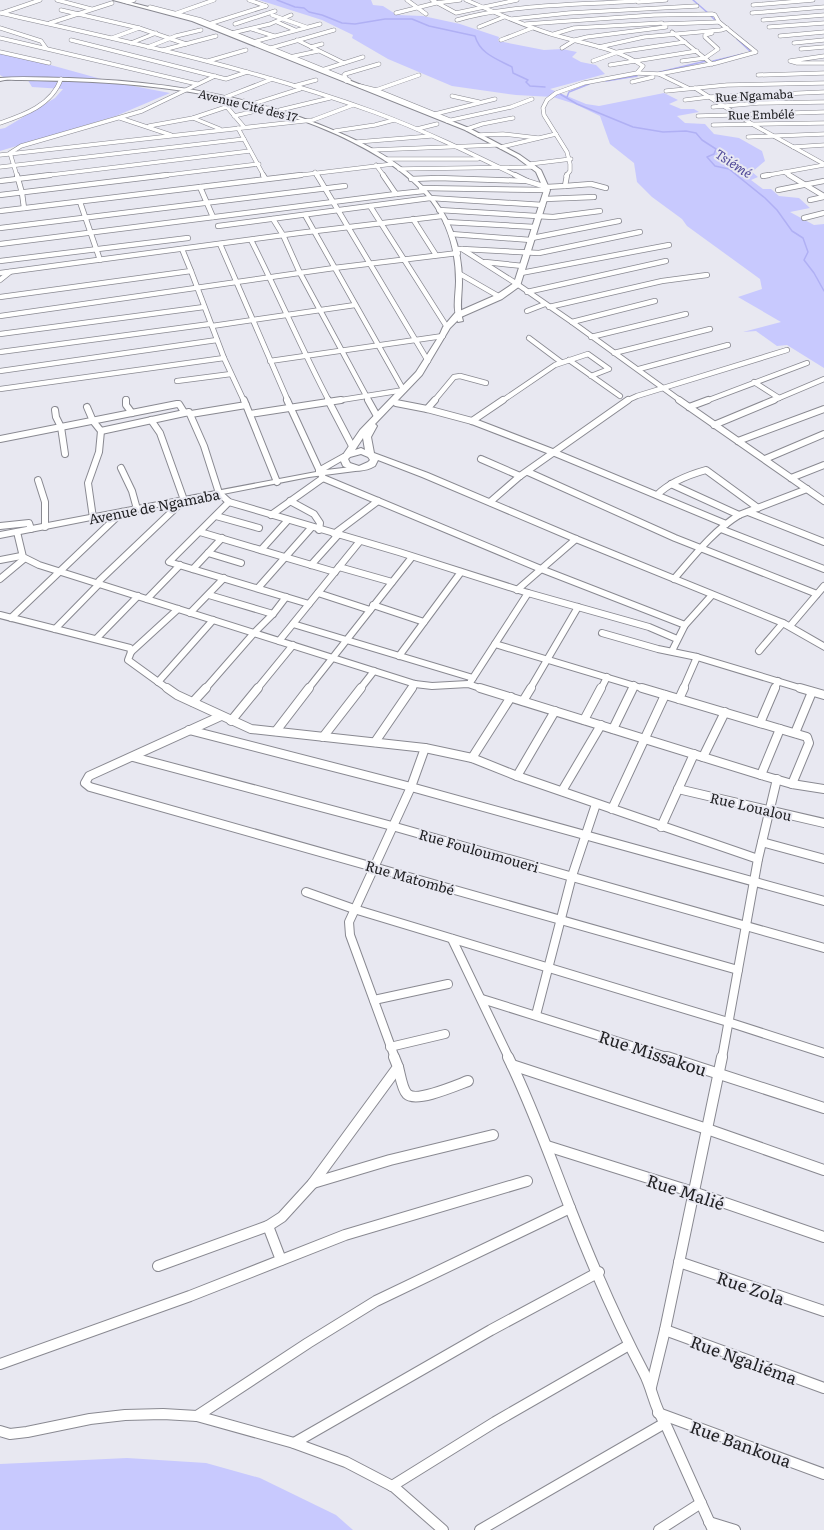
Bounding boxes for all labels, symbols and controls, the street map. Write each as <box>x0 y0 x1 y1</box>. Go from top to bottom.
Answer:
street label: Avenue Cité des 17 <box>196 84 300 126</box>
street label: Rue Ngamaba <box>714 84 794 106</box>
street label: Rue Embélé <box>727 104 795 124</box>
water label: Tsiémé <box>712 144 756 182</box>
street label: Avenue de Ngamaba <box>87 483 222 529</box>
street label: Rue Loualou <box>708 787 794 825</box>
street label: Rue Fouloumoueri <box>417 823 542 877</box>
street label: Rue Matombé <box>363 855 457 899</box>
street label: Rue Missakou <box>596 1023 711 1081</box>
street label: Rue Malié <box>644 1167 728 1215</box>
street label: Rue Zola <box>714 1264 789 1311</box>
street label: Rue Ngaliéma <box>687 1328 802 1390</box>
street label: Rue Bankoua <box>687 1413 796 1473</box>

